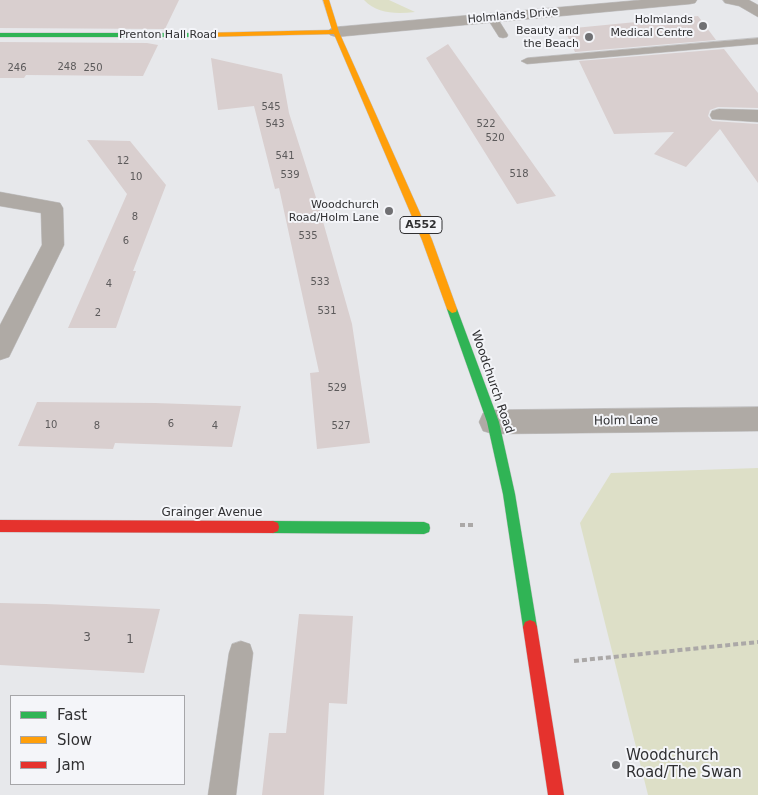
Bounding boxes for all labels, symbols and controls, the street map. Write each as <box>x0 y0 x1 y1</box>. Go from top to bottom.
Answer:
street label: Holmlands Drive <box>467 5 559 27</box>
place label: Holmlands Medical Centre <box>611 13 693 39</box>
marker: Holmlands Medical Centre <box>697 20 709 32</box>
place label: Beauty and the Beach <box>516 24 579 50</box>
street label: Prenton Hall Road <box>119 28 217 42</box>
marker: Beauty and the Beach <box>583 31 595 43</box>
house number: 248 <box>57 61 77 73</box>
house number: 246 <box>7 62 27 74</box>
house number: 250 <box>83 62 103 74</box>
house number: 545 <box>261 101 281 113</box>
house number: 543 <box>265 118 285 130</box>
house number: 522 <box>476 118 496 130</box>
house number: 520 <box>485 132 505 144</box>
house number: 541 <box>275 150 295 162</box>
house number: 12 <box>117 155 129 167</box>
house number: 518 <box>509 168 529 180</box>
house number: 539 <box>280 169 300 181</box>
house number: 10 <box>130 171 142 183</box>
place label: Woodchurch Road/Holm Lane <box>289 198 379 224</box>
marker: Woodchurch Road/Holm Lane <box>383 205 395 217</box>
house number: 8 <box>132 211 138 223</box>
road number: A552 <box>400 216 442 234</box>
house number: 535 <box>298 230 318 242</box>
house number: 6 <box>123 235 129 247</box>
house number: 533 <box>310 276 330 288</box>
house number: 4 <box>106 278 112 290</box>
house number: 531 <box>317 305 337 317</box>
house number: 2 <box>95 307 101 319</box>
street label: Woodchurch Road <box>468 329 516 435</box>
house number: 529 <box>327 382 347 394</box>
street label: Holm Lane <box>594 413 658 429</box>
house number: 6 <box>168 418 174 430</box>
house number: 10 <box>45 419 57 431</box>
house number: 8 <box>94 420 100 432</box>
house number: 4 <box>212 420 218 432</box>
house number: 527 <box>331 420 351 432</box>
street label: Grainger Avenue <box>162 506 262 520</box>
house number: 3 <box>83 631 91 645</box>
house number: 1 <box>126 633 134 647</box>
legend <box>10 695 185 785</box>
text: Fast <box>57 706 87 724</box>
text: Slow <box>57 731 92 749</box>
place label: Woodchurch Road/The Swan <box>626 747 742 782</box>
text: Jam <box>57 756 85 774</box>
marker: Woodchurch Road/The Swan <box>610 759 622 771</box>

